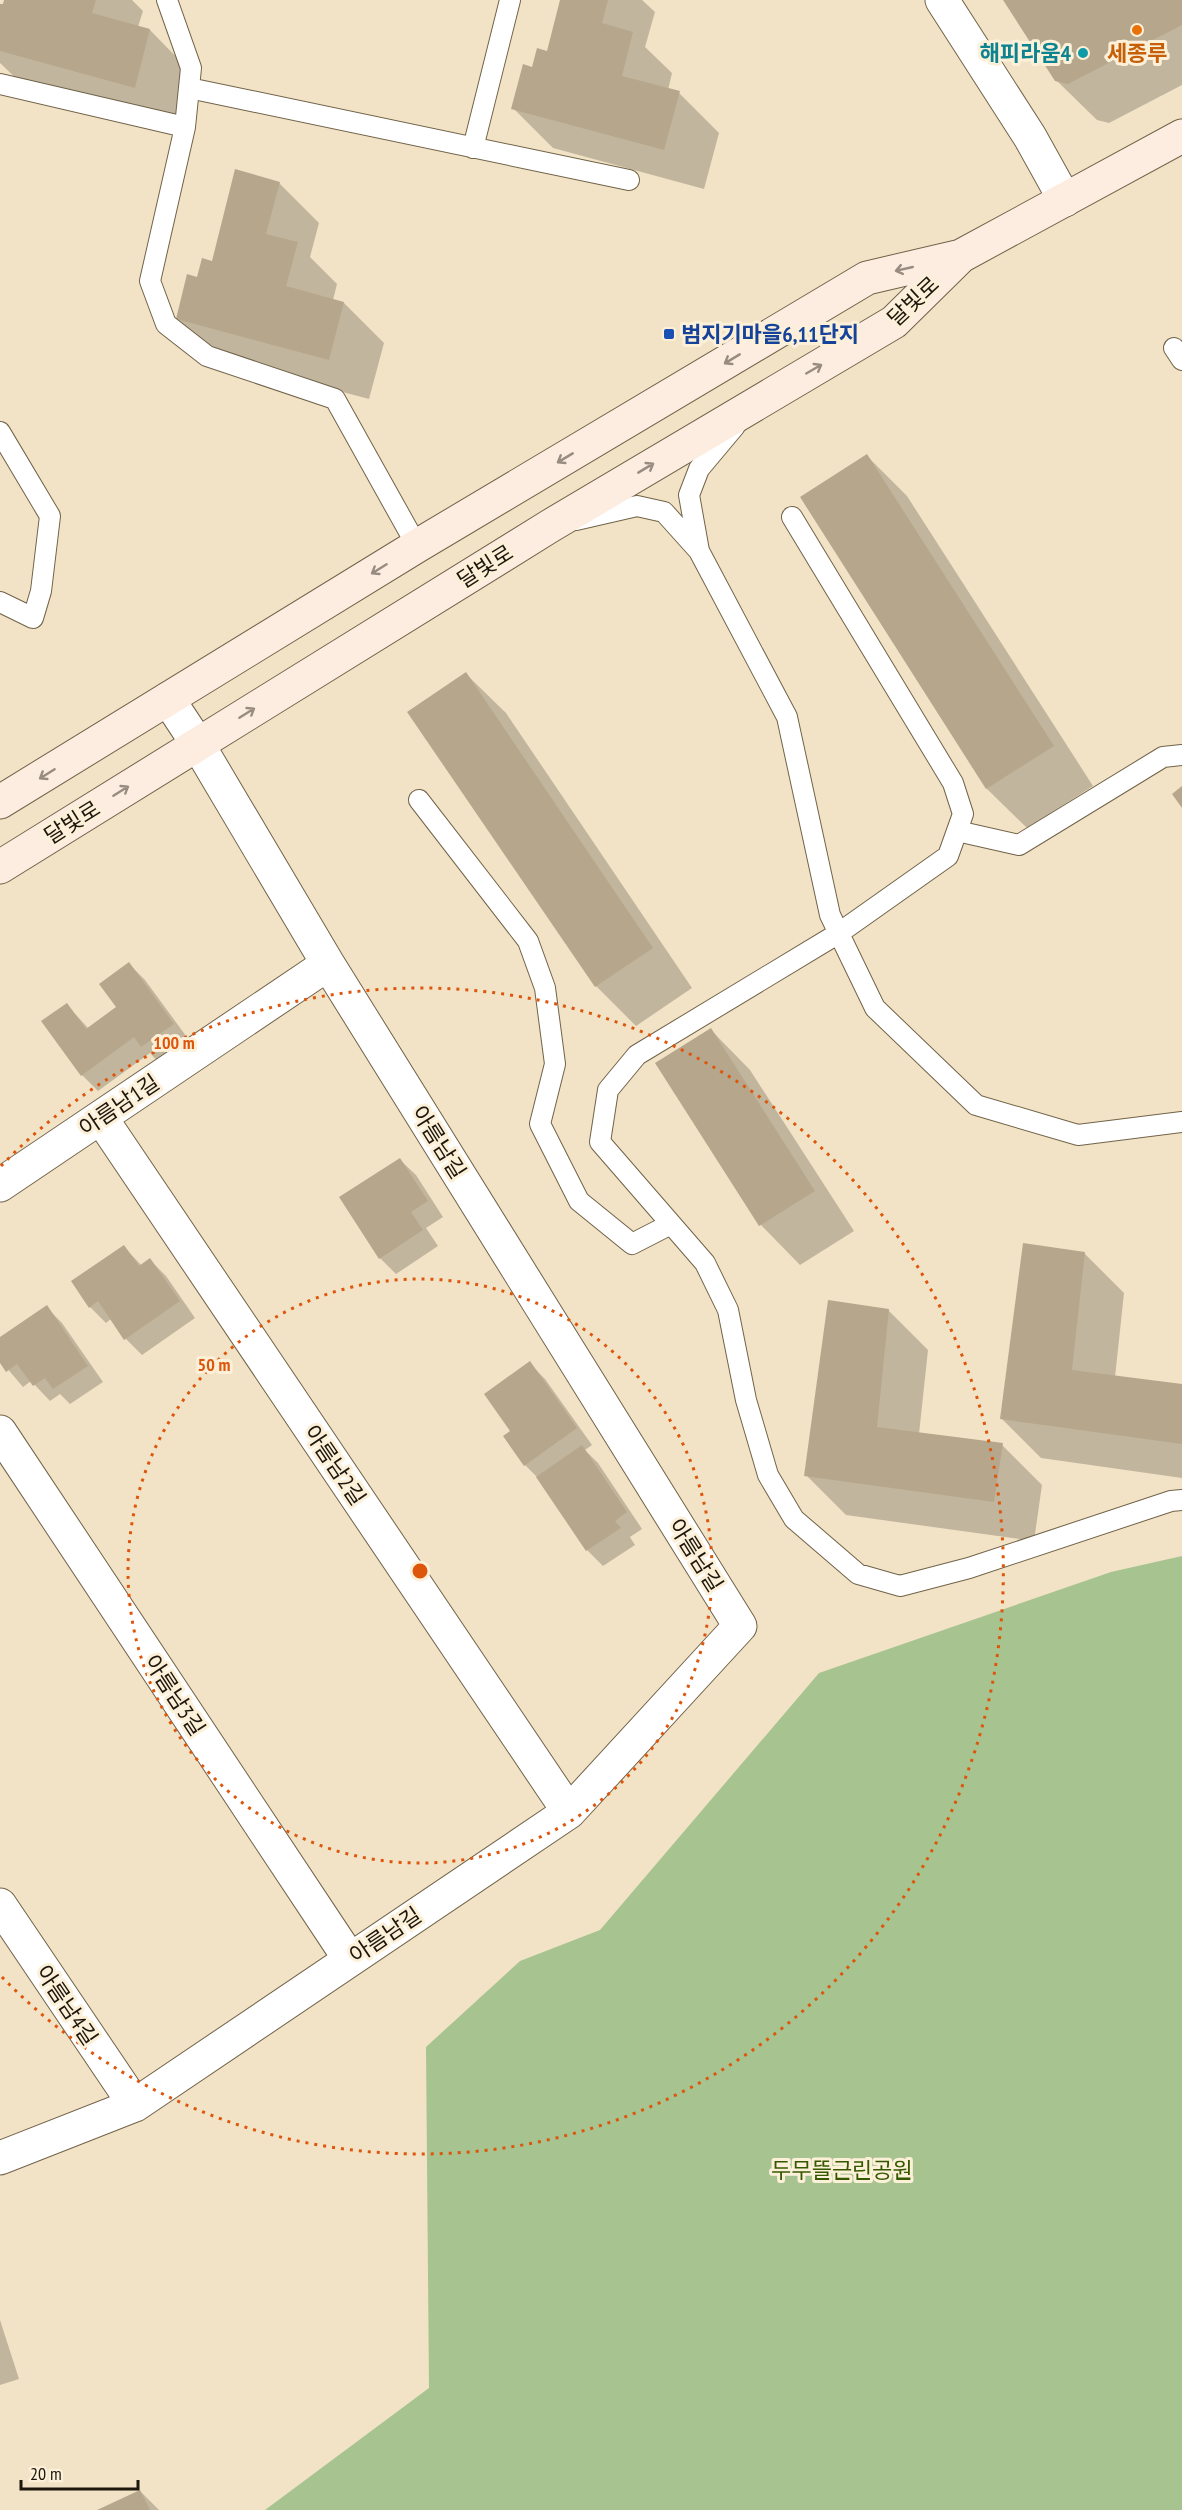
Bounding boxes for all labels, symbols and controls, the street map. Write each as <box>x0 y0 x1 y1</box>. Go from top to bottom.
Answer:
marker: 세종루 <box>1130 23 1144 37</box>
place label: 해피라움4 <box>980 39 1071 67</box>
place label: 세종루 <box>1107 39 1167 67</box>
marker: 해피라움4 <box>1076 46 1090 60</box>
one-way arrow <box>895 264 914 276</box>
street label: 달빛로 <box>881 270 945 332</box>
place label: 범지기마을6,11단지 <box>681 320 859 348</box>
marker: 범지기마을6,11단지 <box>662 327 676 341</box>
one-way arrow <box>724 353 741 365</box>
one-way arrow <box>805 363 822 375</box>
one-way arrow <box>557 452 574 464</box>
one-way arrow <box>637 462 654 474</box>
street label: 달빛로 <box>452 538 518 594</box>
one-way arrow <box>371 563 388 575</box>
one-way arrow <box>238 706 255 718</box>
one-way arrow <box>39 768 56 780</box>
one-way arrow <box>112 785 129 797</box>
street label: 달빛로 <box>39 794 105 850</box>
text: 100 m <box>153 1031 195 1054</box>
street label: 아름남1길 <box>74 1068 164 1142</box>
street label: 아름남길 <box>406 1100 472 1184</box>
text: 50 m <box>198 1353 230 1376</box>
street label: 아름남2길 <box>298 1420 372 1510</box>
street label: 아름남길 <box>663 1513 729 1597</box>
centre of rings <box>410 1561 430 1581</box>
street label: 아름남3길 <box>139 1649 211 1741</box>
street label: 아름남길 <box>344 1901 426 1969</box>
street label: 아름남4길 <box>30 1960 104 2050</box>
park label: 두무뜰근린공원 <box>771 2156 913 2184</box>
scale bar <box>21 2453 138 2491</box>
text: 20 m <box>30 2462 62 2485</box>

